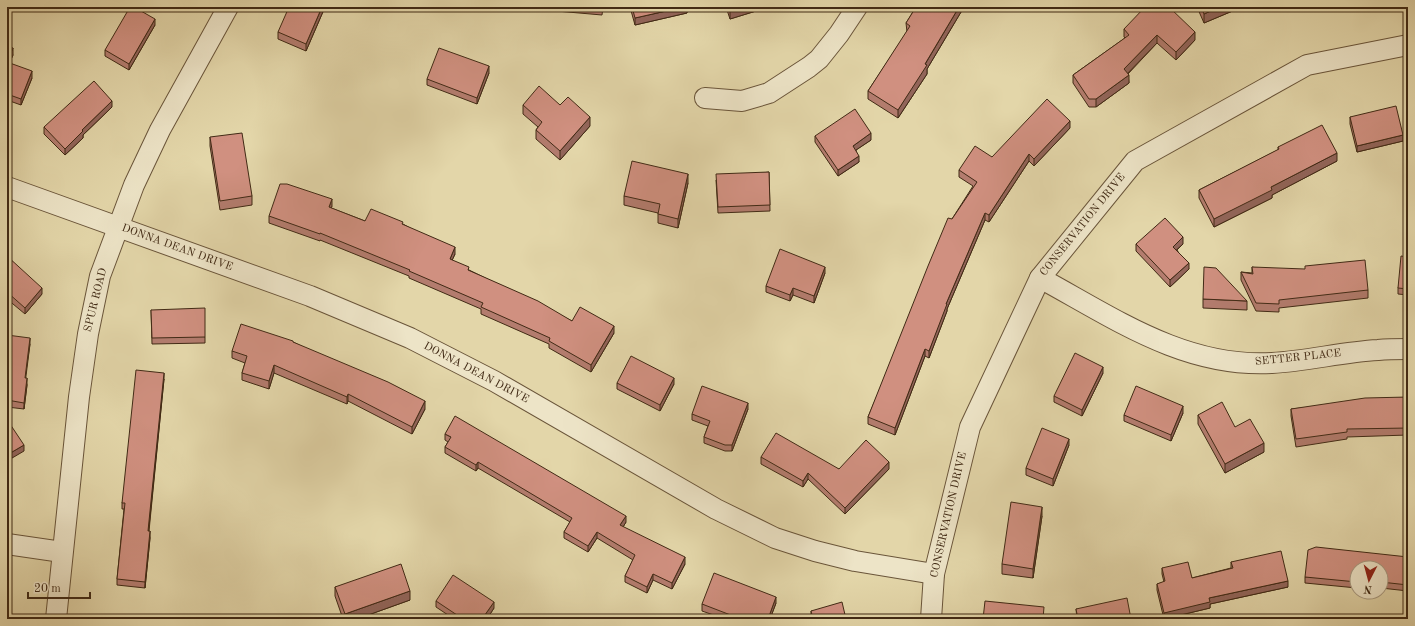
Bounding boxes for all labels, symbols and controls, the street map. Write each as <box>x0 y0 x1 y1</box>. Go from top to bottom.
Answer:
street label: CONSERVATION DRIVE <box>1038 172 1128 278</box>
street label: DONNA DEAN DRIVE <box>120 223 234 273</box>
street label: SPUR ROAD <box>83 266 109 333</box>
street label: DONNA DEAN DRIVE <box>422 341 530 405</box>
street label: SETTER PLACE <box>1254 348 1342 368</box>
street label: CONSERVATION DRIVE <box>929 451 969 579</box>
north arrow <box>1349 560 1389 600</box>
scale bar <box>28 574 90 600</box>
text: N <box>1363 582 1373 594</box>
text: 20 m <box>34 583 61 595</box>

